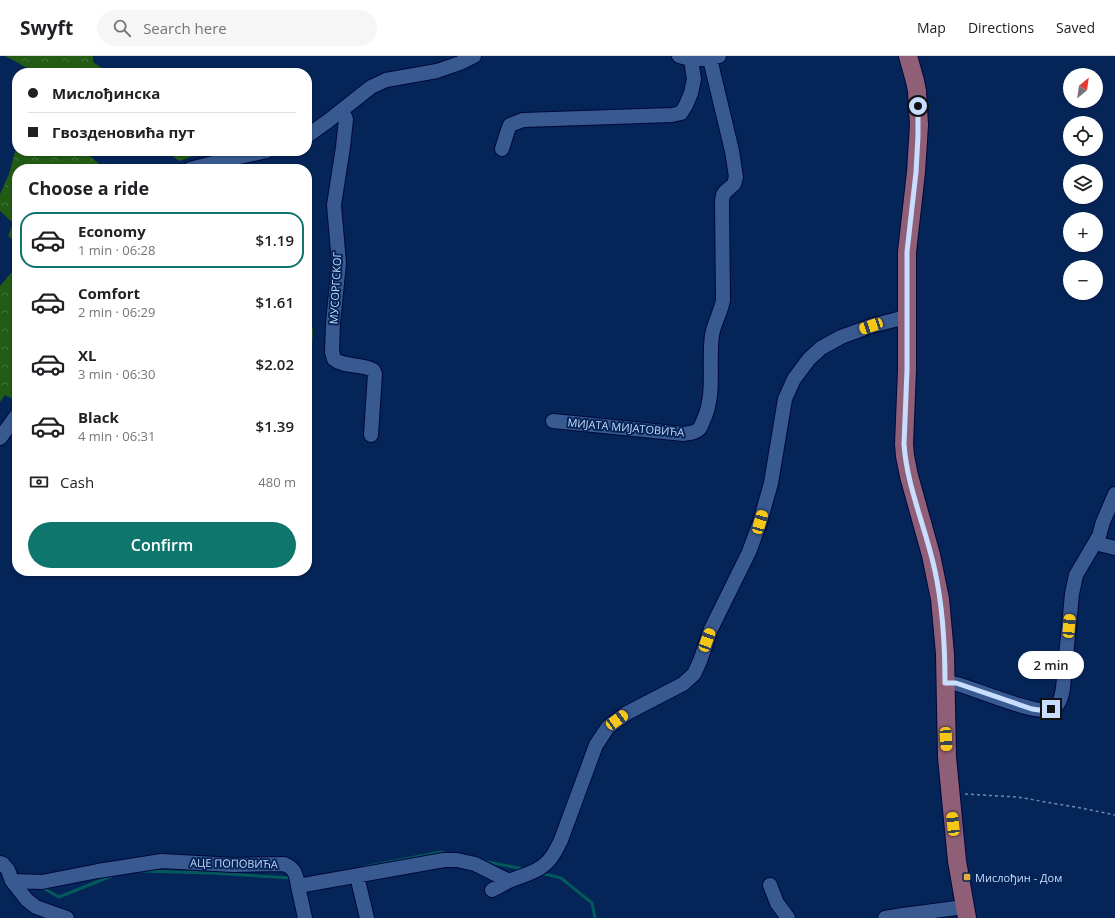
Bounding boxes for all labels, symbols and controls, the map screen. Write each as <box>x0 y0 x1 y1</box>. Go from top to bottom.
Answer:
search box <box>97 10 377 46</box>
text: Swyft <box>20 15 73 41</box>
icon: search <box>111 17 133 39</box>
text: Search here <box>143 18 227 38</box>
text: Map <box>917 18 946 37</box>
text: Directions <box>968 18 1034 37</box>
text: Saved <box>1056 18 1095 37</box>
north arrow <box>1063 68 1103 108</box>
map controls <box>1063 68 1103 300</box>
text: Мислођинска <box>52 83 160 103</box>
route start <box>909 97 927 115</box>
button: locate <box>1063 116 1103 156</box>
text: Гвозденовића пут <box>52 122 195 142</box>
button: layers <box>1063 164 1103 204</box>
text: Choose a ride <box>28 176 149 200</box>
button: + <box>1063 212 1103 252</box>
text: Economy <box>78 221 146 241</box>
icon: car <box>30 222 66 258</box>
text: $1.19 <box>256 230 294 250</box>
text: 1 min · 06:28 <box>78 241 155 259</box>
street label: МУСОРГСКОГ <box>326 251 344 325</box>
button: − <box>1063 260 1103 300</box>
text: Comfort <box>78 283 140 303</box>
icon: car <box>30 284 66 320</box>
text: $1.61 <box>256 292 294 312</box>
text: 2 min · 06:29 <box>78 303 155 321</box>
car <box>858 316 884 336</box>
text: XL <box>78 345 96 365</box>
icon: car <box>30 346 66 382</box>
text: $2.02 <box>256 354 294 374</box>
text: 3 min · 06:30 <box>78 365 155 383</box>
text: Black <box>78 407 119 427</box>
icon: car <box>30 408 66 444</box>
street label: МИЈАТА МИЈАТОВИЋА <box>567 414 685 440</box>
text: $1.39 <box>256 416 294 436</box>
text: 4 min · 06:31 <box>78 427 155 445</box>
icon: cash <box>28 471 50 493</box>
text: Cash <box>60 472 94 492</box>
text: 480 m <box>258 473 296 491</box>
car <box>751 509 769 535</box>
button: Confirm <box>28 522 296 568</box>
car <box>1062 614 1076 638</box>
car <box>697 627 717 653</box>
callout: 2 min <box>1018 651 1084 679</box>
text: 2 min <box>1033 656 1069 674</box>
route end <box>1042 700 1060 718</box>
car <box>604 708 630 732</box>
car <box>939 727 953 751</box>
car <box>946 811 960 837</box>
street label: АЦЕ ПОПОВИЋА <box>190 855 278 871</box>
place label: Мислођин - Дом <box>975 870 1062 885</box>
marker: Мислођин - Дом <box>962 872 972 882</box>

